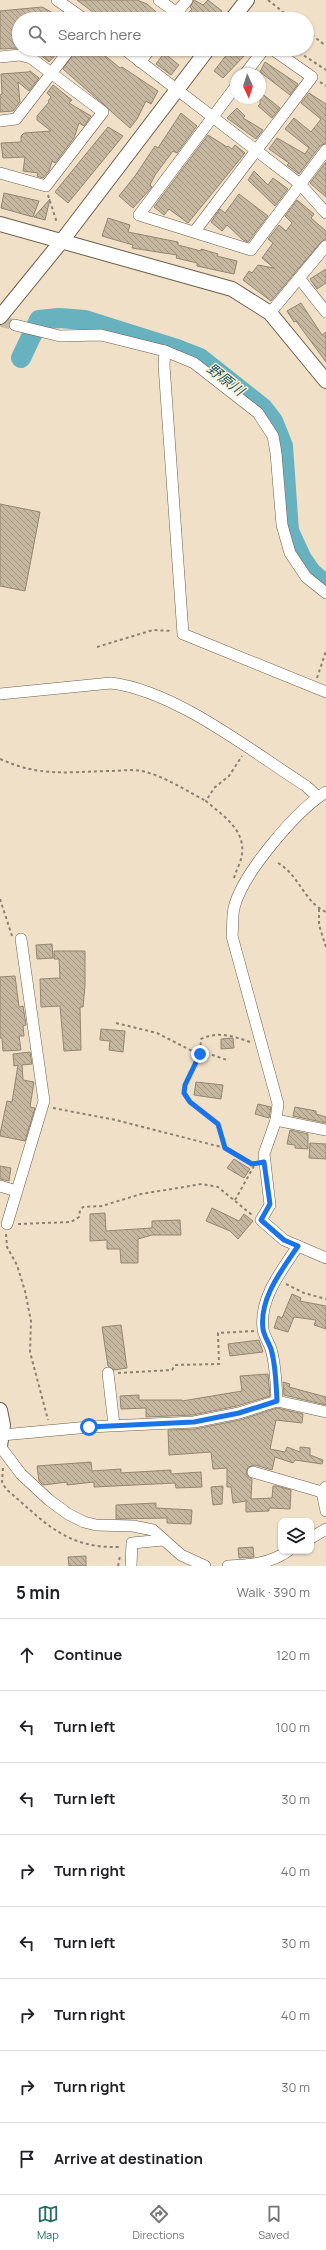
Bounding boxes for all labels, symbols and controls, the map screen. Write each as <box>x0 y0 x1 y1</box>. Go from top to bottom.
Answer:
search box <box>12 12 314 56</box>
icon: search <box>26 23 48 45</box>
text: Search here <box>58 24 141 45</box>
north arrow <box>230 68 266 104</box>
water label: 野原川 <box>204 359 250 401</box>
route end <box>191 1045 209 1063</box>
route start <box>80 1418 98 1436</box>
map controls <box>278 1518 314 1554</box>
button: layers <box>278 1518 314 1554</box>
text: 5 min <box>16 1581 60 1604</box>
text: Walk · 390 m <box>237 1583 310 1601</box>
icon: ahead <box>16 1644 38 1666</box>
text: Continue <box>54 1644 122 1665</box>
text: 120 m <box>276 1646 310 1664</box>
icon: left <box>16 1716 38 1738</box>
text: Turn left <box>54 1716 116 1737</box>
text: 100 m <box>275 1718 310 1736</box>
icon: left <box>16 1788 38 1810</box>
text: Turn left <box>54 1788 116 1809</box>
text: 30 m <box>281 1790 310 1808</box>
icon: right <box>16 1860 38 1882</box>
text: Turn right <box>54 1860 125 1881</box>
text: 40 m <box>281 1862 310 1880</box>
icon: left <box>16 1932 38 1954</box>
text: Turn left <box>54 1932 116 1953</box>
text: 30 m <box>281 1934 310 1952</box>
icon: right <box>16 2004 38 2026</box>
text: Turn right <box>54 2004 125 2025</box>
text: 40 m <box>281 2006 310 2024</box>
icon: right <box>16 2076 38 2098</box>
text: Turn right <box>54 2076 125 2097</box>
text: 30 m <box>281 2078 310 2096</box>
icon: arrive <box>16 2148 38 2170</box>
text: Arrive at destination <box>54 2148 203 2169</box>
tab: Map <box>37 2203 59 2242</box>
tab: Directions <box>132 2203 185 2242</box>
tab: Saved <box>258 2203 289 2242</box>

